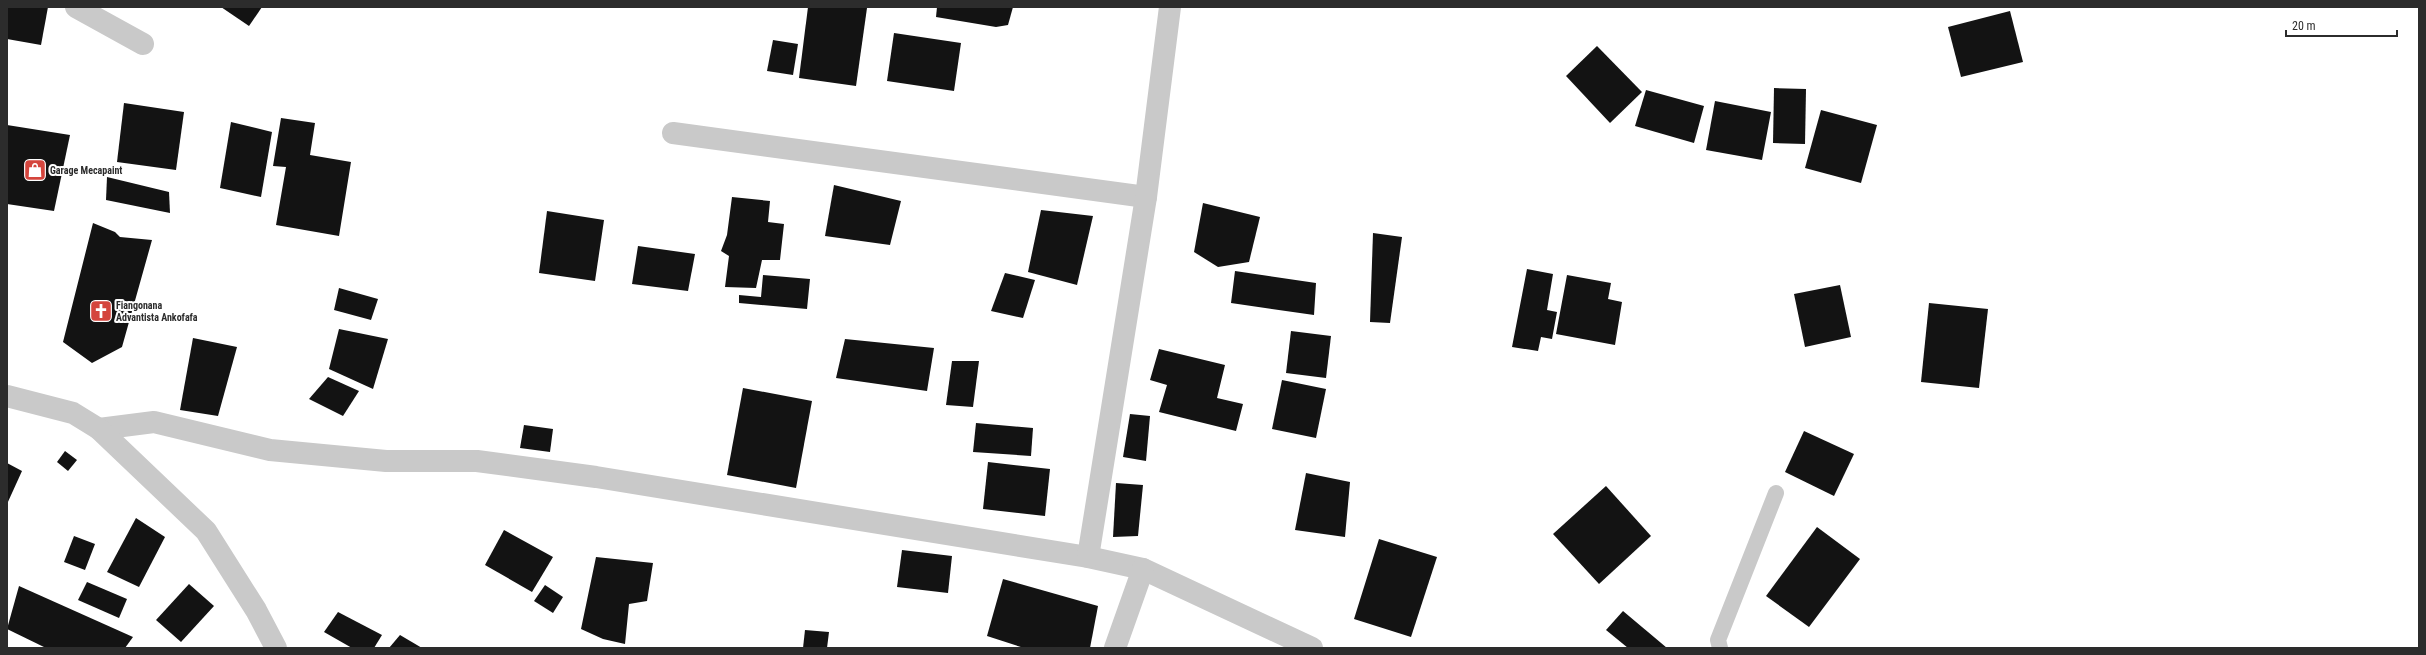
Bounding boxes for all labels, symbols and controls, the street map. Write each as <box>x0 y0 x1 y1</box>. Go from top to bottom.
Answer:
scale bar <box>2286 12 2397 38</box>
text: 20 m <box>2292 19 2316 33</box>
shop icon: Garage Mecapaint <box>22 157 48 183</box>
place label: Garage Mecapaint <box>50 165 122 176</box>
church icon: Fiangonana Advantista Ankofafa <box>88 298 114 324</box>
place label: Fiangonana Advantista Ankofafa <box>116 300 198 323</box>

